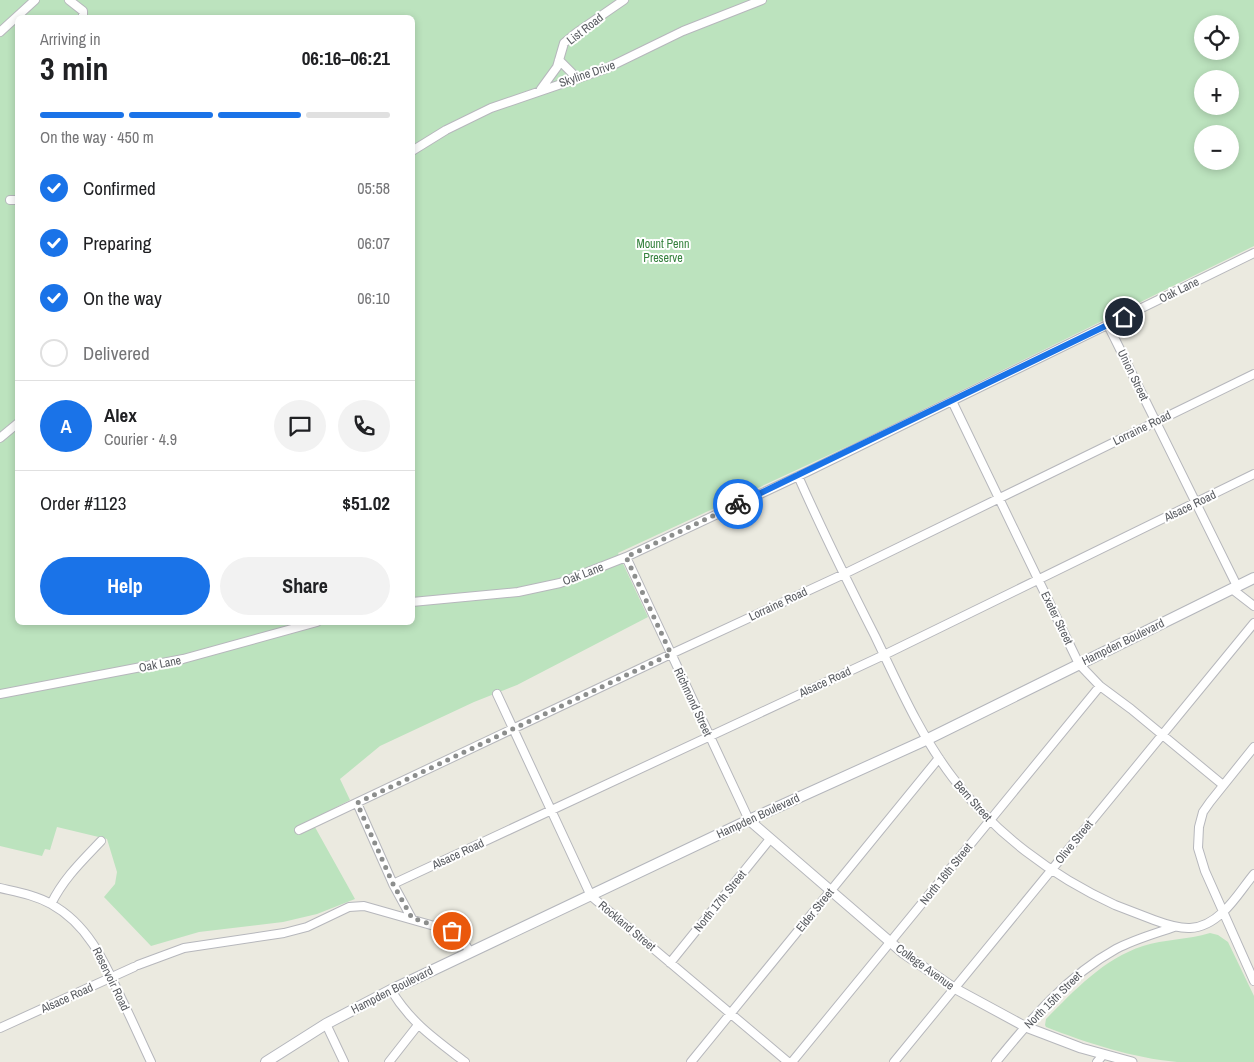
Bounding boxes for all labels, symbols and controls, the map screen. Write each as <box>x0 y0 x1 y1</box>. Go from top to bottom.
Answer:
street label: List Road <box>563 10 607 48</box>
map controls <box>1194 15 1239 170</box>
button: locate <box>1194 15 1239 60</box>
text: Arriving in <box>40 28 101 50</box>
text: 06:16–06:21 <box>302 45 390 71</box>
text: 3 min <box>40 47 109 90</box>
street label: Skyline Drive <box>557 57 617 91</box>
button: + <box>1194 70 1239 115</box>
button: − <box>1194 125 1239 170</box>
text: On the way · 450 m <box>40 126 154 148</box>
icon: check <box>40 174 68 202</box>
text: Confirmed <box>83 175 156 201</box>
text: 05:58 <box>357 177 390 199</box>
icon: check <box>40 229 68 257</box>
text: Preparing <box>83 230 151 256</box>
text: 06:07 <box>357 232 390 254</box>
park label: Mount Penn Preserve <box>636 236 690 266</box>
street label: Oak Lane <box>1156 273 1202 307</box>
icon: check <box>40 284 68 312</box>
text: On the way <box>83 285 162 311</box>
text: 06:10 <box>357 287 390 309</box>
pin <box>1103 296 1145 338</box>
icon: home <box>1110 303 1138 331</box>
text: Delivered <box>83 340 150 366</box>
street label: Union Street <box>1114 347 1152 404</box>
button: chat <box>274 400 326 452</box>
button: phone <box>338 400 390 452</box>
text: Alex <box>104 402 137 428</box>
street label: Lorraine Road <box>1110 407 1174 449</box>
text: A <box>60 413 72 439</box>
text: Courier · 4.9 <box>104 428 177 450</box>
courier <box>713 479 763 529</box>
street label: Alsace Road <box>1161 487 1219 526</box>
text: Order #1123 <box>40 490 126 516</box>
text: $51.02 <box>342 490 390 516</box>
icon: bike <box>724 490 752 518</box>
button: Help <box>40 557 210 615</box>
button: Share <box>220 557 390 615</box>
street label: Oak Lane <box>560 559 606 589</box>
street label: Lorraine Road <box>746 583 810 625</box>
street label: Exeter Street <box>1037 589 1077 648</box>
street label: Hampden Boulevard <box>1079 615 1167 669</box>
street label: Oak Lane <box>138 652 182 676</box>
street label: Alsace Road <box>795 663 854 701</box>
street label: Richmond Street <box>670 665 716 739</box>
street label: Bern Street <box>950 777 996 825</box>
street label: Hampden Boulevard <box>714 790 802 842</box>
street label: Olive Street <box>1051 817 1097 867</box>
street label: Alsace Road <box>428 835 487 873</box>
street label: North 16th Street <box>916 840 976 908</box>
street label: North 17th Street <box>690 867 750 935</box>
street label: Elder Street <box>792 885 838 935</box>
street label: Rockland Street <box>595 897 659 955</box>
pin <box>431 910 473 952</box>
icon: bag <box>438 917 466 945</box>
street label: College Avenue <box>892 940 958 994</box>
street label: Reservoir Road <box>89 945 133 1013</box>
street label: Hampden Boulevard <box>348 963 436 1017</box>
street label: North 15th Street <box>1021 968 1085 1032</box>
street label: Alsace Road <box>37 979 96 1017</box>

